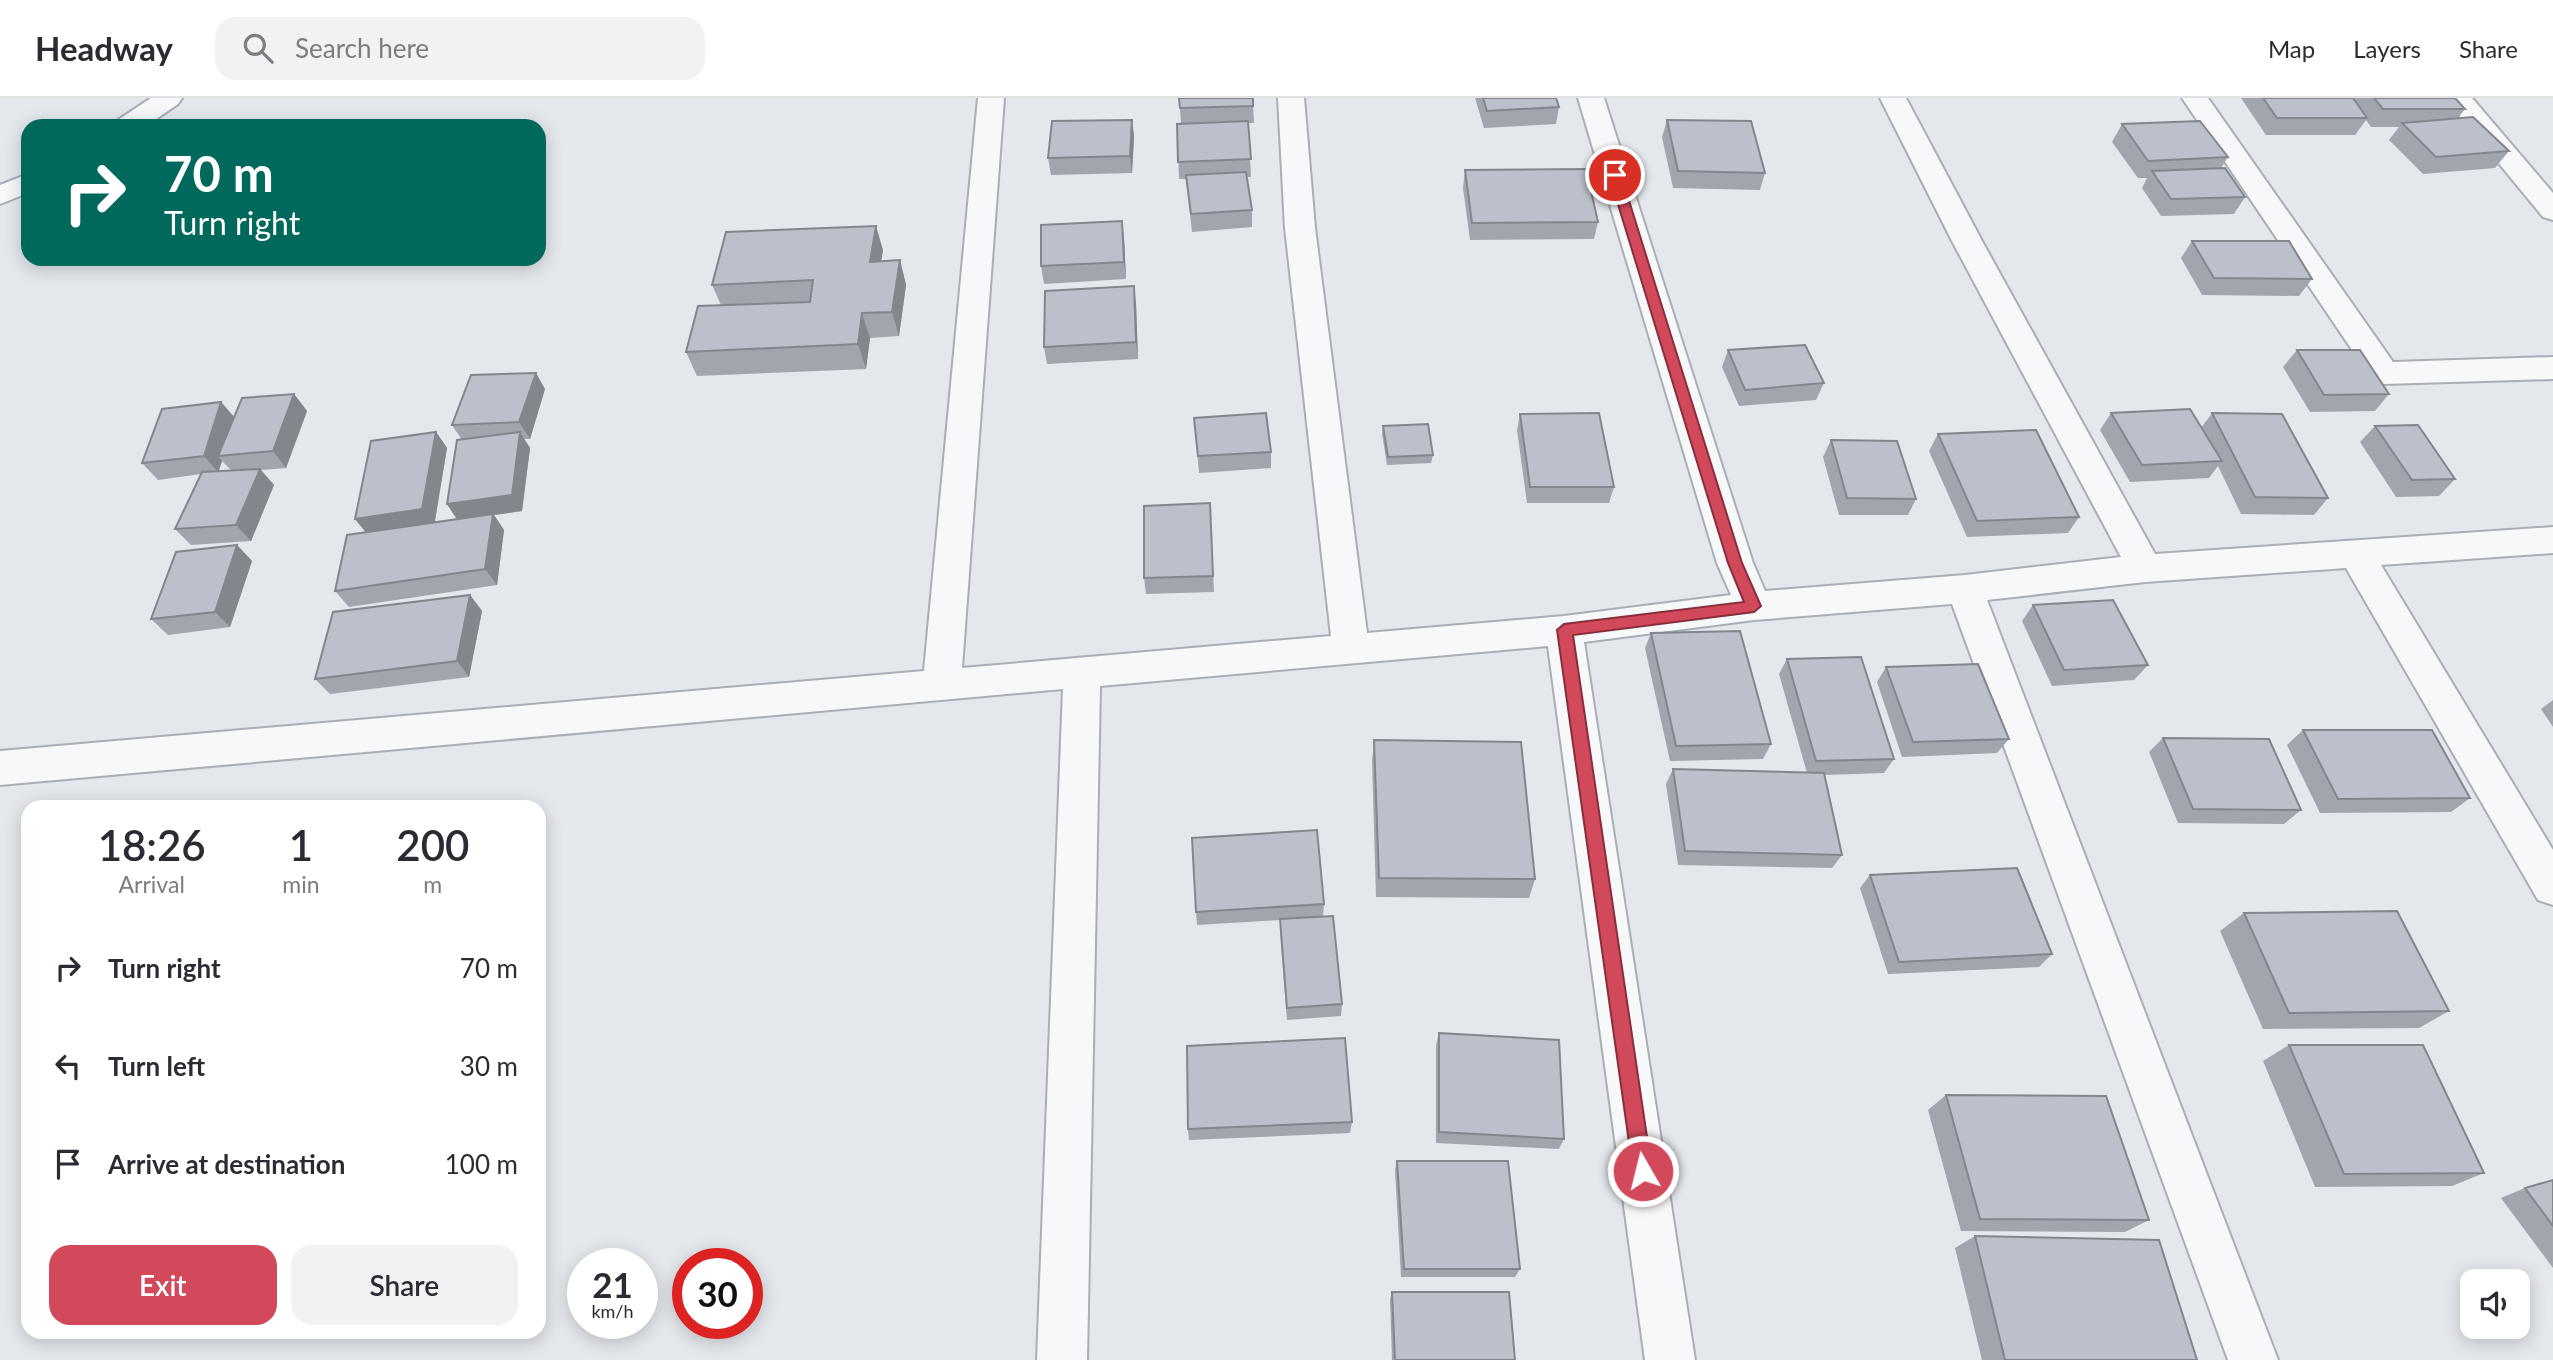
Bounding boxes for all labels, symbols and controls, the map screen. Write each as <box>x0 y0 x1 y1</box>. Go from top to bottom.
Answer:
search box <box>215 17 705 80</box>
text: Headway <box>35 28 173 68</box>
icon: search <box>239 29 277 67</box>
text: Search here <box>295 32 429 64</box>
text: Map <box>2268 34 2315 63</box>
text: Layers <box>2353 34 2421 63</box>
text: Share <box>2459 34 2518 63</box>
text: 70 m <box>164 144 274 202</box>
pin <box>1585 145 1645 205</box>
icon: right <box>49 147 140 238</box>
icon: arrive <box>1596 156 1634 194</box>
text: Turn right <box>164 203 300 242</box>
text: 18:26 <box>98 820 206 870</box>
text: 1 <box>289 820 313 870</box>
text: 200 <box>396 820 469 870</box>
text: Arrival <box>119 870 185 898</box>
text: min <box>282 870 320 898</box>
text: m <box>423 870 442 898</box>
icon: right <box>49 949 87 987</box>
text: Turn right <box>108 952 221 984</box>
text: 70 m <box>460 952 518 984</box>
icon: left <box>49 1047 87 1085</box>
text: Turn left <box>108 1050 205 1082</box>
text: 30 m <box>460 1050 518 1082</box>
position arrow <box>1606 1134 1680 1208</box>
icon: arrive <box>49 1145 87 1183</box>
text: Arrive at destination <box>108 1148 345 1180</box>
text: 100 m <box>445 1148 518 1180</box>
button: Exit <box>49 1245 277 1325</box>
button: Share <box>291 1245 518 1325</box>
speed limit sign: 30 <box>672 1248 763 1339</box>
text: 21 <box>592 1263 633 1305</box>
map controls <box>2460 1269 2530 1339</box>
button: sound <box>2460 1269 2530 1339</box>
text: km/h <box>591 1300 634 1322</box>

